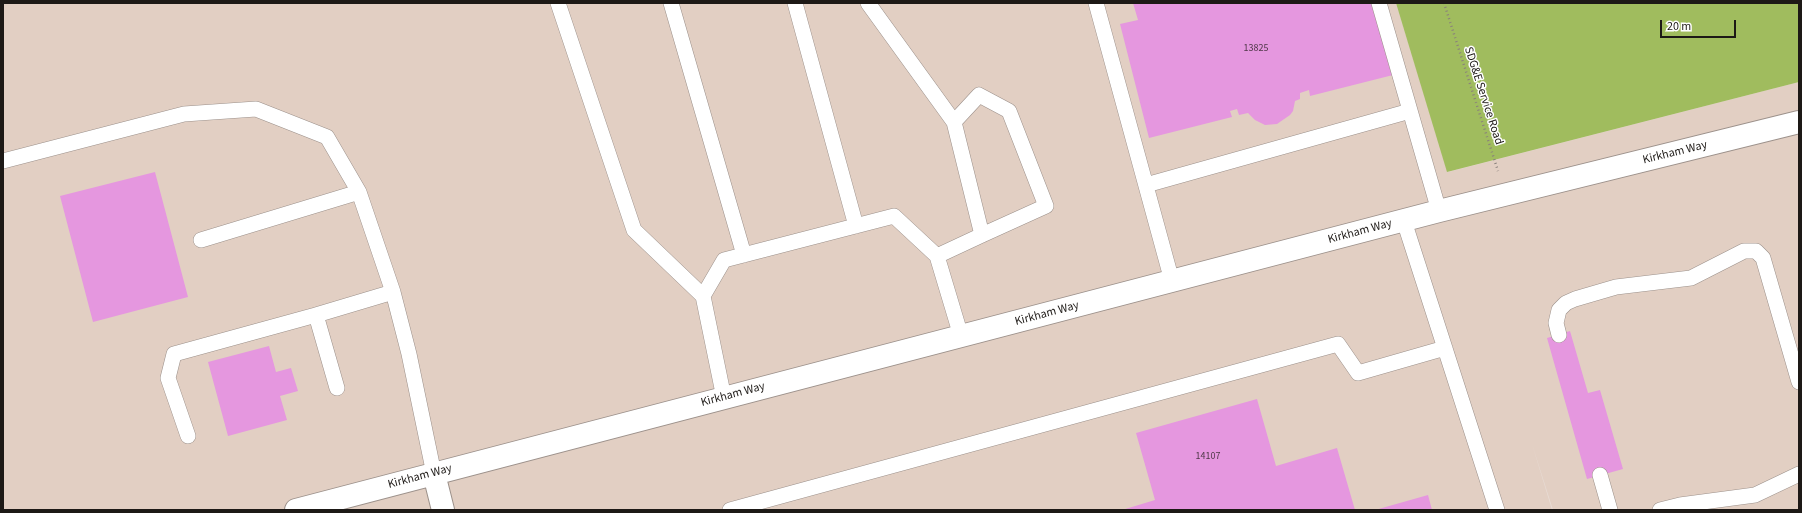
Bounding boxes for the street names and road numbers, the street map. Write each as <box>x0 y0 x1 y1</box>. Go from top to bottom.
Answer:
street label: SDG&E Service Road <box>1460 45 1506 147</box>
street label: Kirkham Way <box>1641 138 1709 168</box>
street label: Kirkham Way <box>1326 217 1394 247</box>
street label: Kirkham Way <box>1013 299 1081 329</box>
street label: Kirkham Way <box>699 380 767 410</box>
street label: Kirkham Way <box>386 462 454 492</box>

